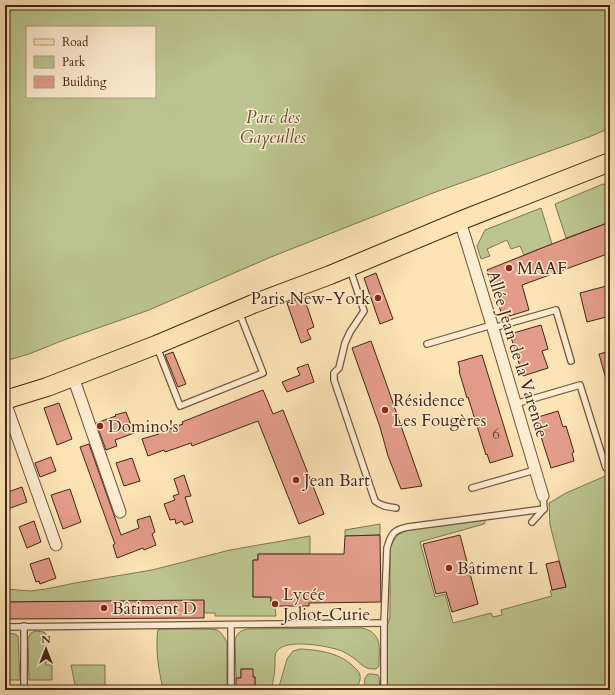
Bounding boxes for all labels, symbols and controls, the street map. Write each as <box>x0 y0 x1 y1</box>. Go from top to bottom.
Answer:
legend <box>26 26 156 98</box>
text: Road <box>62 34 89 50</box>
text: Park <box>62 54 86 70</box>
text: Building <box>62 74 107 90</box>
park label: Parc des Gayeulles <box>240 106 306 149</box>
place label: MAAF <box>517 257 567 280</box>
marker: MAAF <box>504 263 514 273</box>
street label: Allée Jean de la Varende <box>481 268 554 440</box>
place label: Paris New-York <box>251 287 371 310</box>
marker: Paris New-York <box>373 293 383 303</box>
place label: Résidence Les Fougères <box>393 389 487 432</box>
marker: Résidence Les Fougères <box>380 405 390 415</box>
place label: Domino's <box>108 415 179 438</box>
marker: Domino's <box>95 421 105 431</box>
house number: 6 <box>492 424 500 444</box>
place label: Jean Bart <box>301 469 370 492</box>
marker: Jean Bart <box>291 475 301 485</box>
place label: Bâtiment L <box>457 557 539 580</box>
marker: Bâtiment L <box>444 563 454 573</box>
place label: Lycée Joliot-Curie <box>280 583 370 626</box>
place label: Bâtiment D <box>112 597 197 620</box>
marker: Lycée Joliot-Curie <box>270 599 280 609</box>
marker: Bâtiment D <box>99 603 109 613</box>
north arrow <box>26 629 66 669</box>
text: N <box>41 632 51 647</box>

